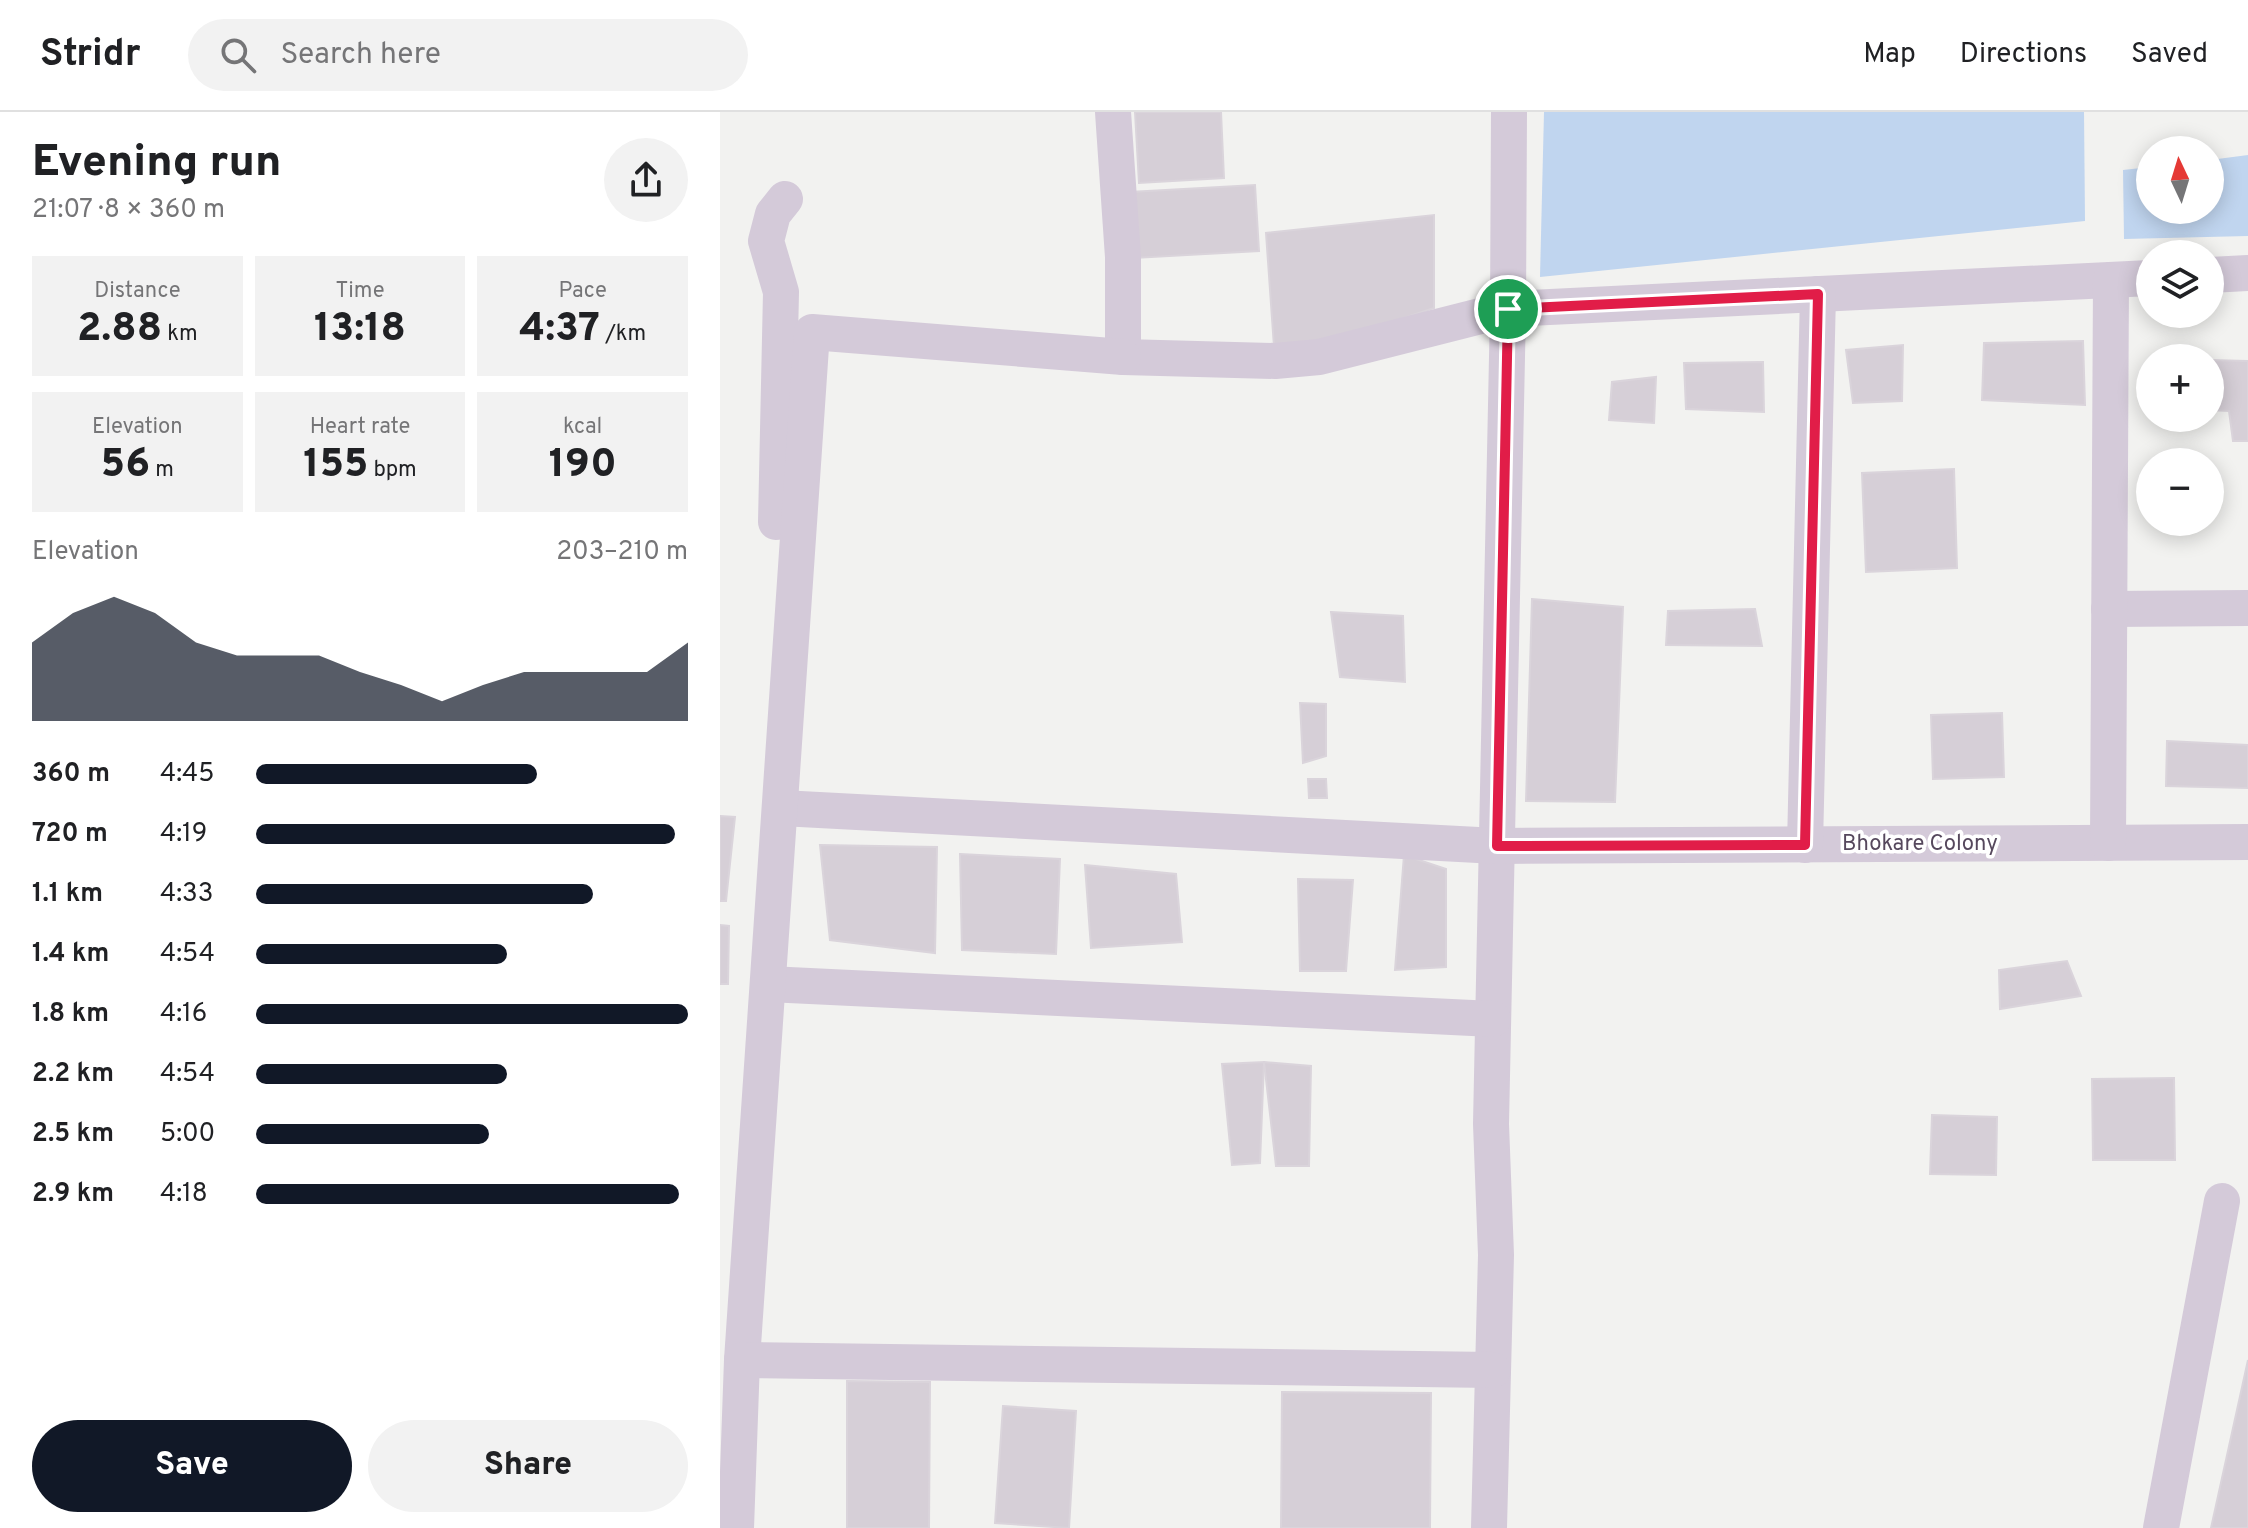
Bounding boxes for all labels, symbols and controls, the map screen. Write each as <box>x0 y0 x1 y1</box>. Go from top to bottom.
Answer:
search box <box>188 19 748 91</box>
text: Stridr <box>40 31 140 80</box>
icon: search <box>216 33 260 77</box>
text: Search here <box>280 37 441 74</box>
text: Map <box>1863 37 1916 73</box>
text: Directions <box>1960 37 2087 73</box>
text: Saved <box>2131 37 2208 73</box>
text: Evening run <box>32 136 281 192</box>
north arrow <box>2136 136 2224 224</box>
map controls <box>2136 136 2224 536</box>
button: share <box>604 138 688 222</box>
text: 21:07 · 8 × 360 m <box>32 194 225 227</box>
button: layers <box>2136 240 2224 328</box>
pin <box>1474 275 1542 343</box>
text: Distance <box>94 278 181 305</box>
text: Time <box>335 278 385 305</box>
text: Pace <box>558 278 607 305</box>
icon: arrive <box>1486 287 1530 331</box>
text: 2.88 <box>77 305 162 355</box>
text: 13:18 <box>314 305 406 355</box>
text: 4:37 <box>519 305 600 355</box>
text: km <box>162 321 198 348</box>
text: /km <box>600 321 646 348</box>
button: + <box>2136 344 2224 432</box>
text: Elevation <box>92 414 183 441</box>
text: Heart rate <box>310 414 410 441</box>
text: kcal <box>563 414 602 441</box>
text: 56 <box>101 441 150 491</box>
text: 155 <box>303 441 368 491</box>
text: 190 <box>549 441 617 491</box>
button: − <box>2136 448 2224 536</box>
text: m <box>150 457 174 484</box>
text: bpm <box>368 457 417 484</box>
text: Elevation <box>32 536 139 569</box>
text: 203–210 m <box>556 536 688 569</box>
text: 360 m <box>32 758 110 791</box>
text: 4:45 <box>160 758 214 791</box>
text: 720 m <box>32 818 108 851</box>
text: 4:19 <box>160 818 207 851</box>
street label: Bhokare Colony <box>1842 831 1998 858</box>
text: 1.1 km <box>32 878 103 911</box>
text: 4:33 <box>160 878 213 911</box>
text: 1.4 km <box>32 938 109 971</box>
text: 4:54 <box>160 938 215 971</box>
text: 1.8 km <box>32 998 109 1031</box>
text: 4:16 <box>160 998 207 1031</box>
text: 2.2 km <box>32 1058 114 1091</box>
text: 4:54 <box>160 1058 215 1091</box>
text: 2.5 km <box>32 1118 114 1151</box>
text: 5:00 <box>160 1118 215 1151</box>
text: 2.9 km <box>32 1178 114 1211</box>
text: 4:18 <box>160 1178 208 1211</box>
button: Save <box>32 1420 352 1512</box>
button: Share <box>368 1420 688 1512</box>

